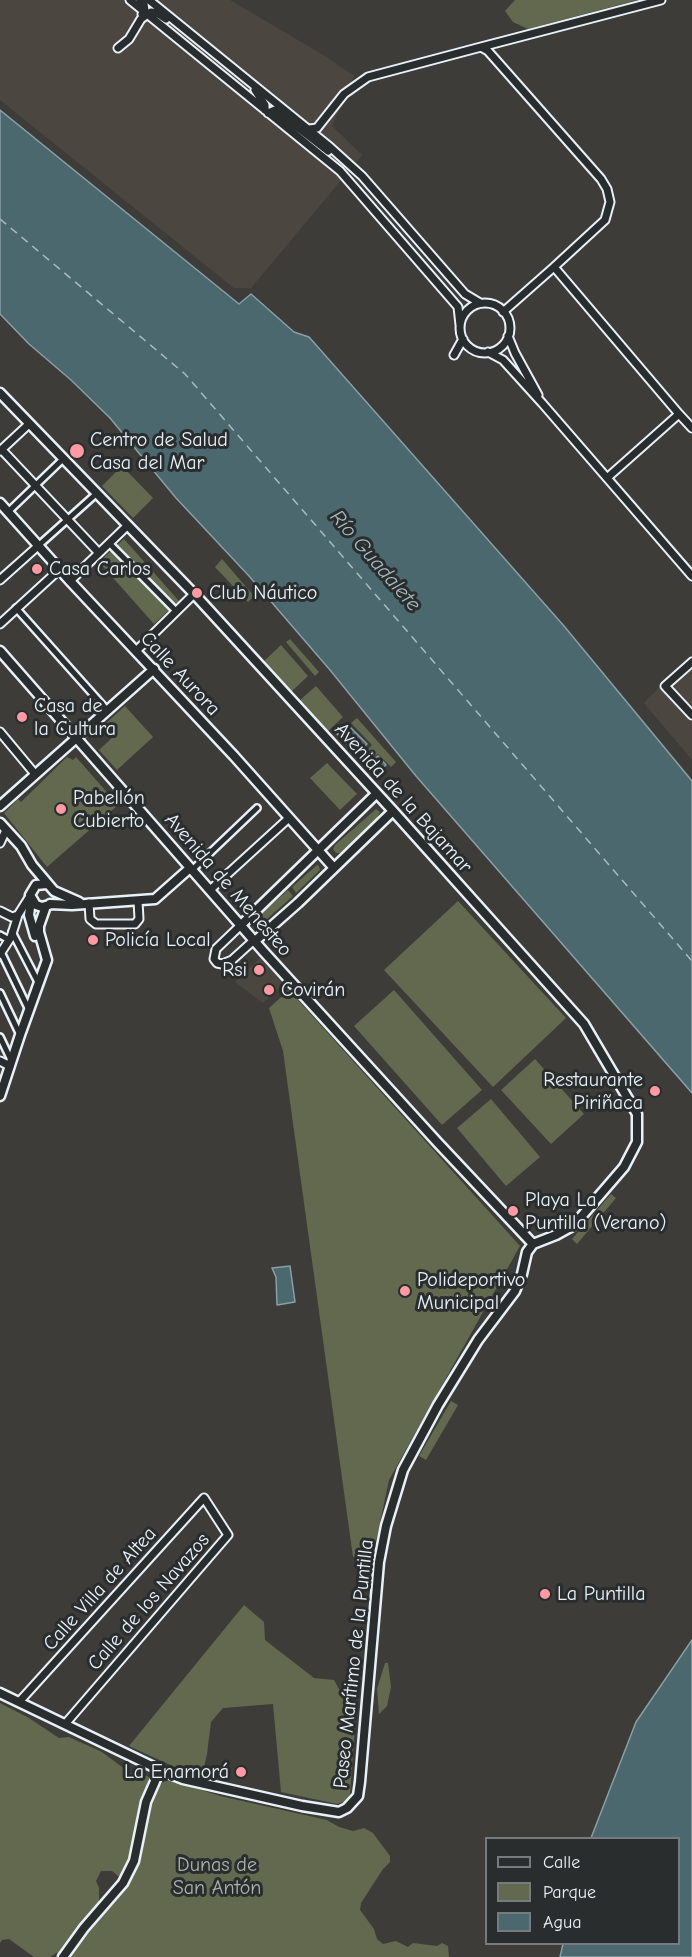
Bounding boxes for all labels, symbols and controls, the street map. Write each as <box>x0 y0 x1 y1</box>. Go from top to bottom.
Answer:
place label: Centro de Salud Casa del Mar <box>90 428 228 475</box>
marker: Centro de Salud Casa del Mar <box>68 442 86 460</box>
water label: Río Guadalete <box>324 505 426 617</box>
place label: Casa Carlos <box>49 557 151 581</box>
marker: Casa Carlos <box>30 562 44 576</box>
place label: Club Náutico <box>209 581 317 605</box>
marker: Club Náutico <box>190 586 204 600</box>
street label: Calle Aurora <box>135 627 225 721</box>
place label: Casa de la Cultura <box>34 694 116 741</box>
marker: Casa de la Cultura <box>15 710 29 724</box>
street label: Avenida de la Bajamar <box>329 718 477 878</box>
place label: Pabellón Cubierto <box>73 786 145 833</box>
marker: Pabellón Cubierto <box>54 802 68 816</box>
street label: Avenida de Menesteo <box>159 808 297 962</box>
place label: Policía Local <box>105 928 211 952</box>
marker: Policía Local <box>86 933 100 947</box>
place label: Rsi <box>222 958 247 982</box>
marker: Rsi <box>252 963 266 977</box>
place label: Covirán <box>281 978 345 1002</box>
marker: Covirán <box>262 983 276 997</box>
place label: Restaurante Piriñaca <box>543 1068 643 1115</box>
marker: Restaurante Piriñaca <box>648 1084 662 1098</box>
place label: Playa La Puntilla (Verano) <box>525 1188 666 1235</box>
marker: Playa La Puntilla (Verano) <box>506 1204 520 1218</box>
place label: Polideportivo Municipal <box>417 1268 525 1315</box>
marker: Polideportivo Municipal <box>398 1284 412 1298</box>
street label: Calle Villa de Altea <box>38 1522 162 1656</box>
street label: Calle de los Navazos <box>83 1528 215 1676</box>
street label: Paseo Marítimo de la Puntilla <box>329 1538 379 1790</box>
place label: La Puntilla <box>557 1582 645 1606</box>
marker: La Puntilla <box>538 1587 552 1601</box>
place label: La Enamorá <box>124 1760 229 1784</box>
marker: La Enamorá <box>234 1765 248 1779</box>
legend <box>485 1837 680 1945</box>
text: Calle <box>543 1852 580 1873</box>
park label: Dunas de San Antón <box>173 1853 261 1900</box>
text: Parque <box>543 1882 596 1903</box>
text: Agua <box>543 1912 581 1933</box>

